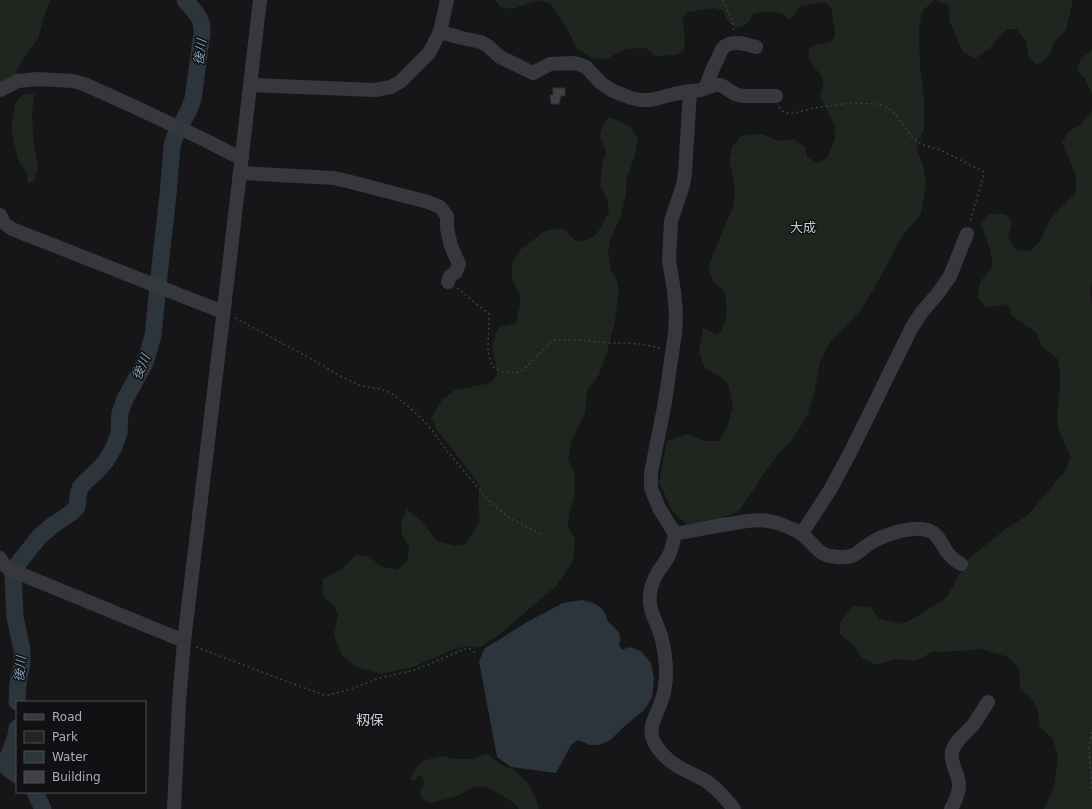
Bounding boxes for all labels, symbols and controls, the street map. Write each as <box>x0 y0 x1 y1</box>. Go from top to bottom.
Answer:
water label: 後川 <box>191 36 210 66</box>
district label: 大成 <box>790 220 816 235</box>
water label: 後川 <box>129 350 154 382</box>
water label: 後川 <box>11 653 29 683</box>
legend <box>16 701 146 793</box>
text: Road <box>52 710 82 724</box>
district label: 籾保 <box>356 712 384 728</box>
text: Park <box>52 730 78 744</box>
text: Water <box>52 750 88 764</box>
text: Building <box>52 770 101 784</box>

